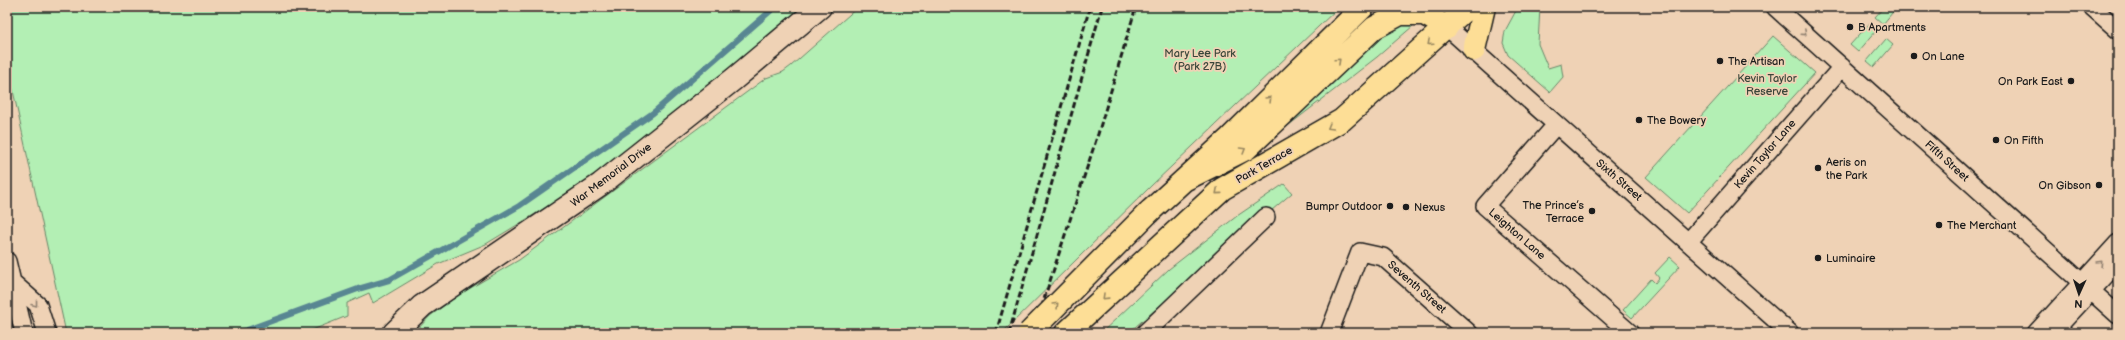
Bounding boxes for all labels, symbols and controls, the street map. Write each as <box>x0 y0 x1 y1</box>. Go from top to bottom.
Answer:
place label: B Apartments <box>1858 21 1926 34</box>
marker: B Apartments <box>1845 22 1855 32</box>
one-way arrow <box>1799 28 1807 36</box>
one-way arrow <box>1427 38 1434 45</box>
park label: Mary Lee Park (Park 27B) <box>1164 47 1236 73</box>
place label: On Lane <box>1922 50 1965 63</box>
marker: On Lane <box>1909 51 1919 61</box>
place label: The Artisan <box>1728 55 1785 68</box>
marker: The Artisan <box>1715 56 1725 66</box>
one-way arrow <box>1333 59 1341 66</box>
park label: Kevin Taylor Reserve <box>1737 72 1798 98</box>
place label: On Park East <box>1998 75 2064 88</box>
marker: On Park East <box>2066 76 2076 86</box>
one-way arrow <box>1264 96 1272 104</box>
place label: The Bowery <box>1647 114 1706 127</box>
marker: The Bowery <box>1634 115 1644 125</box>
street label: Kevin Taylor Lane <box>1731 116 1799 191</box>
one-way arrow <box>1327 122 1334 129</box>
place label: On Fifth <box>2004 134 2044 147</box>
marker: On Fifth <box>1991 135 2001 145</box>
street label: Fifth Street <box>1922 138 1972 185</box>
street label: War Memorial Drive <box>568 140 654 210</box>
street label: Park Terrace <box>1233 143 1295 186</box>
one-way arrow <box>1239 147 1246 154</box>
street label: Sixth Street <box>1593 156 1645 204</box>
place label: Aeris on the Park <box>1826 156 1868 182</box>
marker: Aeris on the Park <box>1813 163 1823 173</box>
place label: On Gibson <box>2039 179 2091 192</box>
marker: On Gibson <box>2094 180 2104 190</box>
one-way arrow <box>1216 188 1223 195</box>
place label: The Prince’s Terrace <box>1523 199 1585 225</box>
place label: Bumpr Outdoor <box>1306 200 1383 213</box>
marker: Bumpr Outdoor <box>1385 201 1395 211</box>
place label: Nexus <box>1414 201 1446 214</box>
marker: Nexus <box>1401 202 1411 212</box>
street label: Leighton Lane <box>1486 206 1548 262</box>
marker: The Prince’s Terrace <box>1587 206 1597 216</box>
place label: The Merchant <box>1947 219 2017 232</box>
marker: The Merchant <box>1934 220 1944 230</box>
place label: Luminaire <box>1826 252 1876 265</box>
marker: Luminaire <box>1813 253 1823 263</box>
street label: Seventh Street <box>1385 258 1449 316</box>
one-way arrow <box>2095 260 2102 268</box>
north arrow <box>2059 274 2099 314</box>
one-way arrow <box>1102 292 1109 299</box>
text: N <box>2074 297 2083 310</box>
one-way arrow <box>30 299 37 307</box>
one-way arrow <box>1051 302 1059 310</box>

